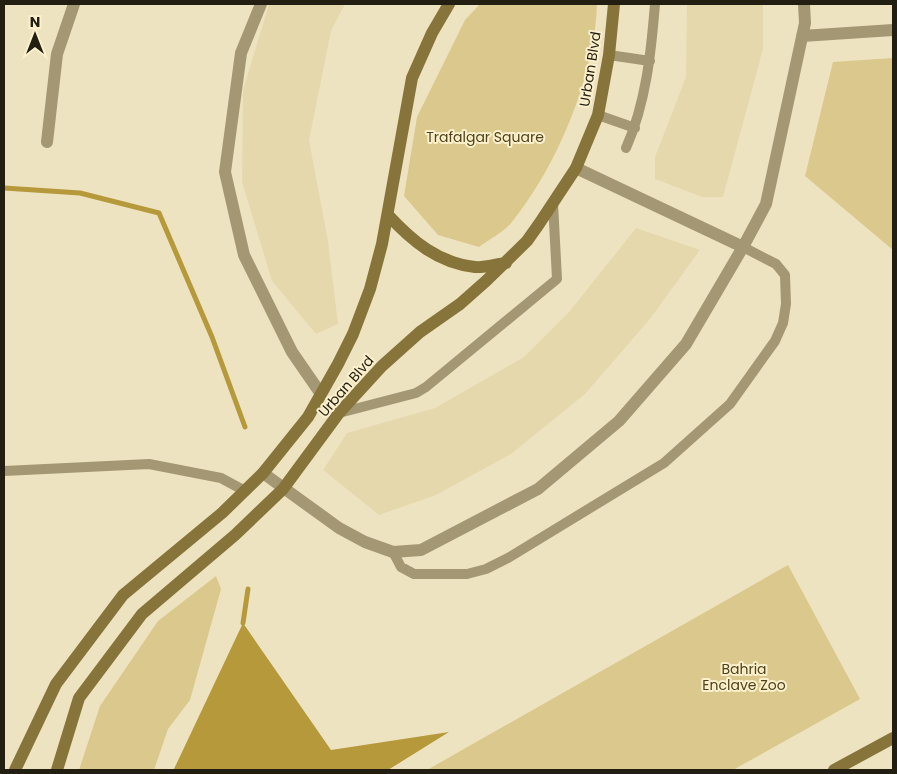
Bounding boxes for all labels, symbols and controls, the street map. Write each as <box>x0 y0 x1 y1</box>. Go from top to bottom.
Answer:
north arrow <box>10 10 60 60</box>
text: N <box>30 12 40 32</box>
street label: Urban Blvd <box>574 30 606 108</box>
park label: Trafalgar Square <box>426 127 544 147</box>
street label: Urban Blvd <box>314 351 378 421</box>
park label: Bahria Enclave Zoo <box>702 659 786 695</box>

